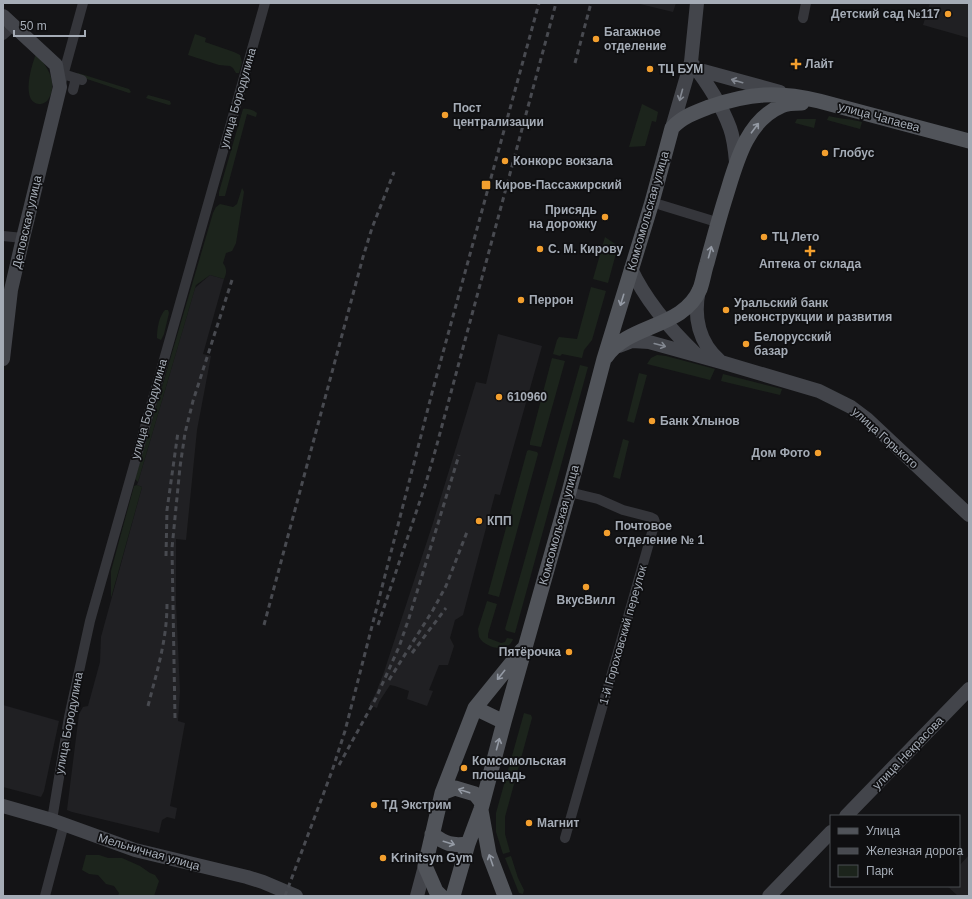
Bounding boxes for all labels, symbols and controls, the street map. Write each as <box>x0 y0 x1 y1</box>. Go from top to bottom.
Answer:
place label: Детский сад №117 <box>831 7 940 21</box>
marker: Детский сад №117 <box>943 9 953 19</box>
scale bar <box>14 12 85 38</box>
text: 50 m <box>20 19 47 33</box>
place label: Багажное отделение <box>604 25 667 53</box>
marker: Багажное отделение <box>591 34 601 44</box>
street label: улица Бородулина <box>217 46 259 150</box>
place label: Лайт <box>805 57 834 71</box>
marker: Лайт <box>790 58 802 70</box>
place label: ТЦ БУМ <box>658 62 703 76</box>
marker: ТЦ БУМ <box>645 64 655 74</box>
one-way arrow <box>731 76 744 84</box>
one-way arrow <box>677 88 684 101</box>
street label: улица Чапаева <box>837 99 922 135</box>
place label: Пост централизации <box>453 101 544 129</box>
marker: Пост централизации <box>440 110 450 120</box>
one-way arrow <box>751 122 759 133</box>
place label: Глобус <box>833 146 875 160</box>
marker: Глобус <box>820 148 830 158</box>
street label: Комсомольская улица <box>624 149 672 272</box>
place label: Конкорс вокзала <box>513 154 613 168</box>
marker: Конкорс вокзала <box>500 156 510 166</box>
street label: Деповская улица <box>9 174 45 270</box>
place label: Киров-Пассажирский <box>495 178 622 192</box>
marker: Киров-Пассажирский <box>480 179 492 191</box>
place label: Присядь на дорожку <box>529 203 597 231</box>
marker: Присядь на дорожку <box>600 212 610 222</box>
place label: ТЦ Лето <box>772 230 819 244</box>
marker: ТЦ Лето <box>759 232 769 242</box>
place label: С. М. Кирову <box>548 242 623 256</box>
marker: С. М. Кирову <box>535 244 545 254</box>
one-way arrow <box>707 246 714 259</box>
marker: Аптека от склада <box>805 246 815 256</box>
place label: Аптека от склада <box>759 257 861 271</box>
place label: Перрон <box>529 293 574 307</box>
one-way arrow <box>618 294 625 307</box>
marker: Перрон <box>516 295 526 305</box>
place label: Уральский банк реконструкции и развития <box>734 296 892 324</box>
marker: Уральский банк реконструкции и развития <box>721 305 731 315</box>
place label: Белорусский базар <box>754 330 832 358</box>
marker: Белорусский базар <box>741 339 751 349</box>
one-way arrow <box>653 342 666 349</box>
street label: улица Бородулина <box>128 357 170 461</box>
place label: 610960 <box>507 390 547 404</box>
marker: 610960 <box>494 392 504 402</box>
street label: улица Горького <box>849 405 921 472</box>
place label: Банк Хлынов <box>660 414 740 428</box>
marker: Банк Хлынов <box>647 416 657 426</box>
place label: Дом Фото <box>752 446 810 460</box>
marker: Дом Фото <box>813 448 823 458</box>
street label: Комсомольская улица <box>536 463 582 587</box>
place label: КПП <box>487 514 512 528</box>
marker: КПП <box>474 516 484 526</box>
place label: Почтовое отделение № 1 <box>615 519 705 547</box>
marker: Почтовое отделение № 1 <box>602 528 612 538</box>
street label: 1-й Гороховский переулок <box>596 563 650 706</box>
marker: ВкусВилл <box>581 582 591 592</box>
place label: ВкусВилл <box>556 593 616 607</box>
place label: Пятёрочка <box>499 645 561 659</box>
marker: Пятёрочка <box>564 647 574 657</box>
street label: улица Бородулина <box>52 670 86 775</box>
one-way arrow <box>497 670 506 681</box>
street label: улица Некрасова <box>870 713 947 792</box>
one-way arrow <box>495 738 502 751</box>
place label: Комсомольская площадь <box>472 754 566 782</box>
marker: Комсомольская площадь <box>459 763 469 773</box>
one-way arrow <box>457 787 470 794</box>
place label: ТД Экстрим <box>382 798 452 812</box>
marker: ТД Экстрим <box>369 800 379 810</box>
legend <box>830 815 960 887</box>
place label: Магнит <box>537 816 579 830</box>
marker: Магнит <box>524 818 534 828</box>
text: Улица <box>866 824 900 838</box>
street label: Мельничная улица <box>96 831 202 873</box>
one-way arrow <box>442 840 455 847</box>
text: Железная дорога <box>866 844 963 858</box>
place label: Krinitsyn Gym <box>391 851 473 865</box>
marker: Krinitsyn Gym <box>378 853 388 863</box>
one-way arrow <box>487 853 494 866</box>
text: Парк <box>866 864 894 878</box>

